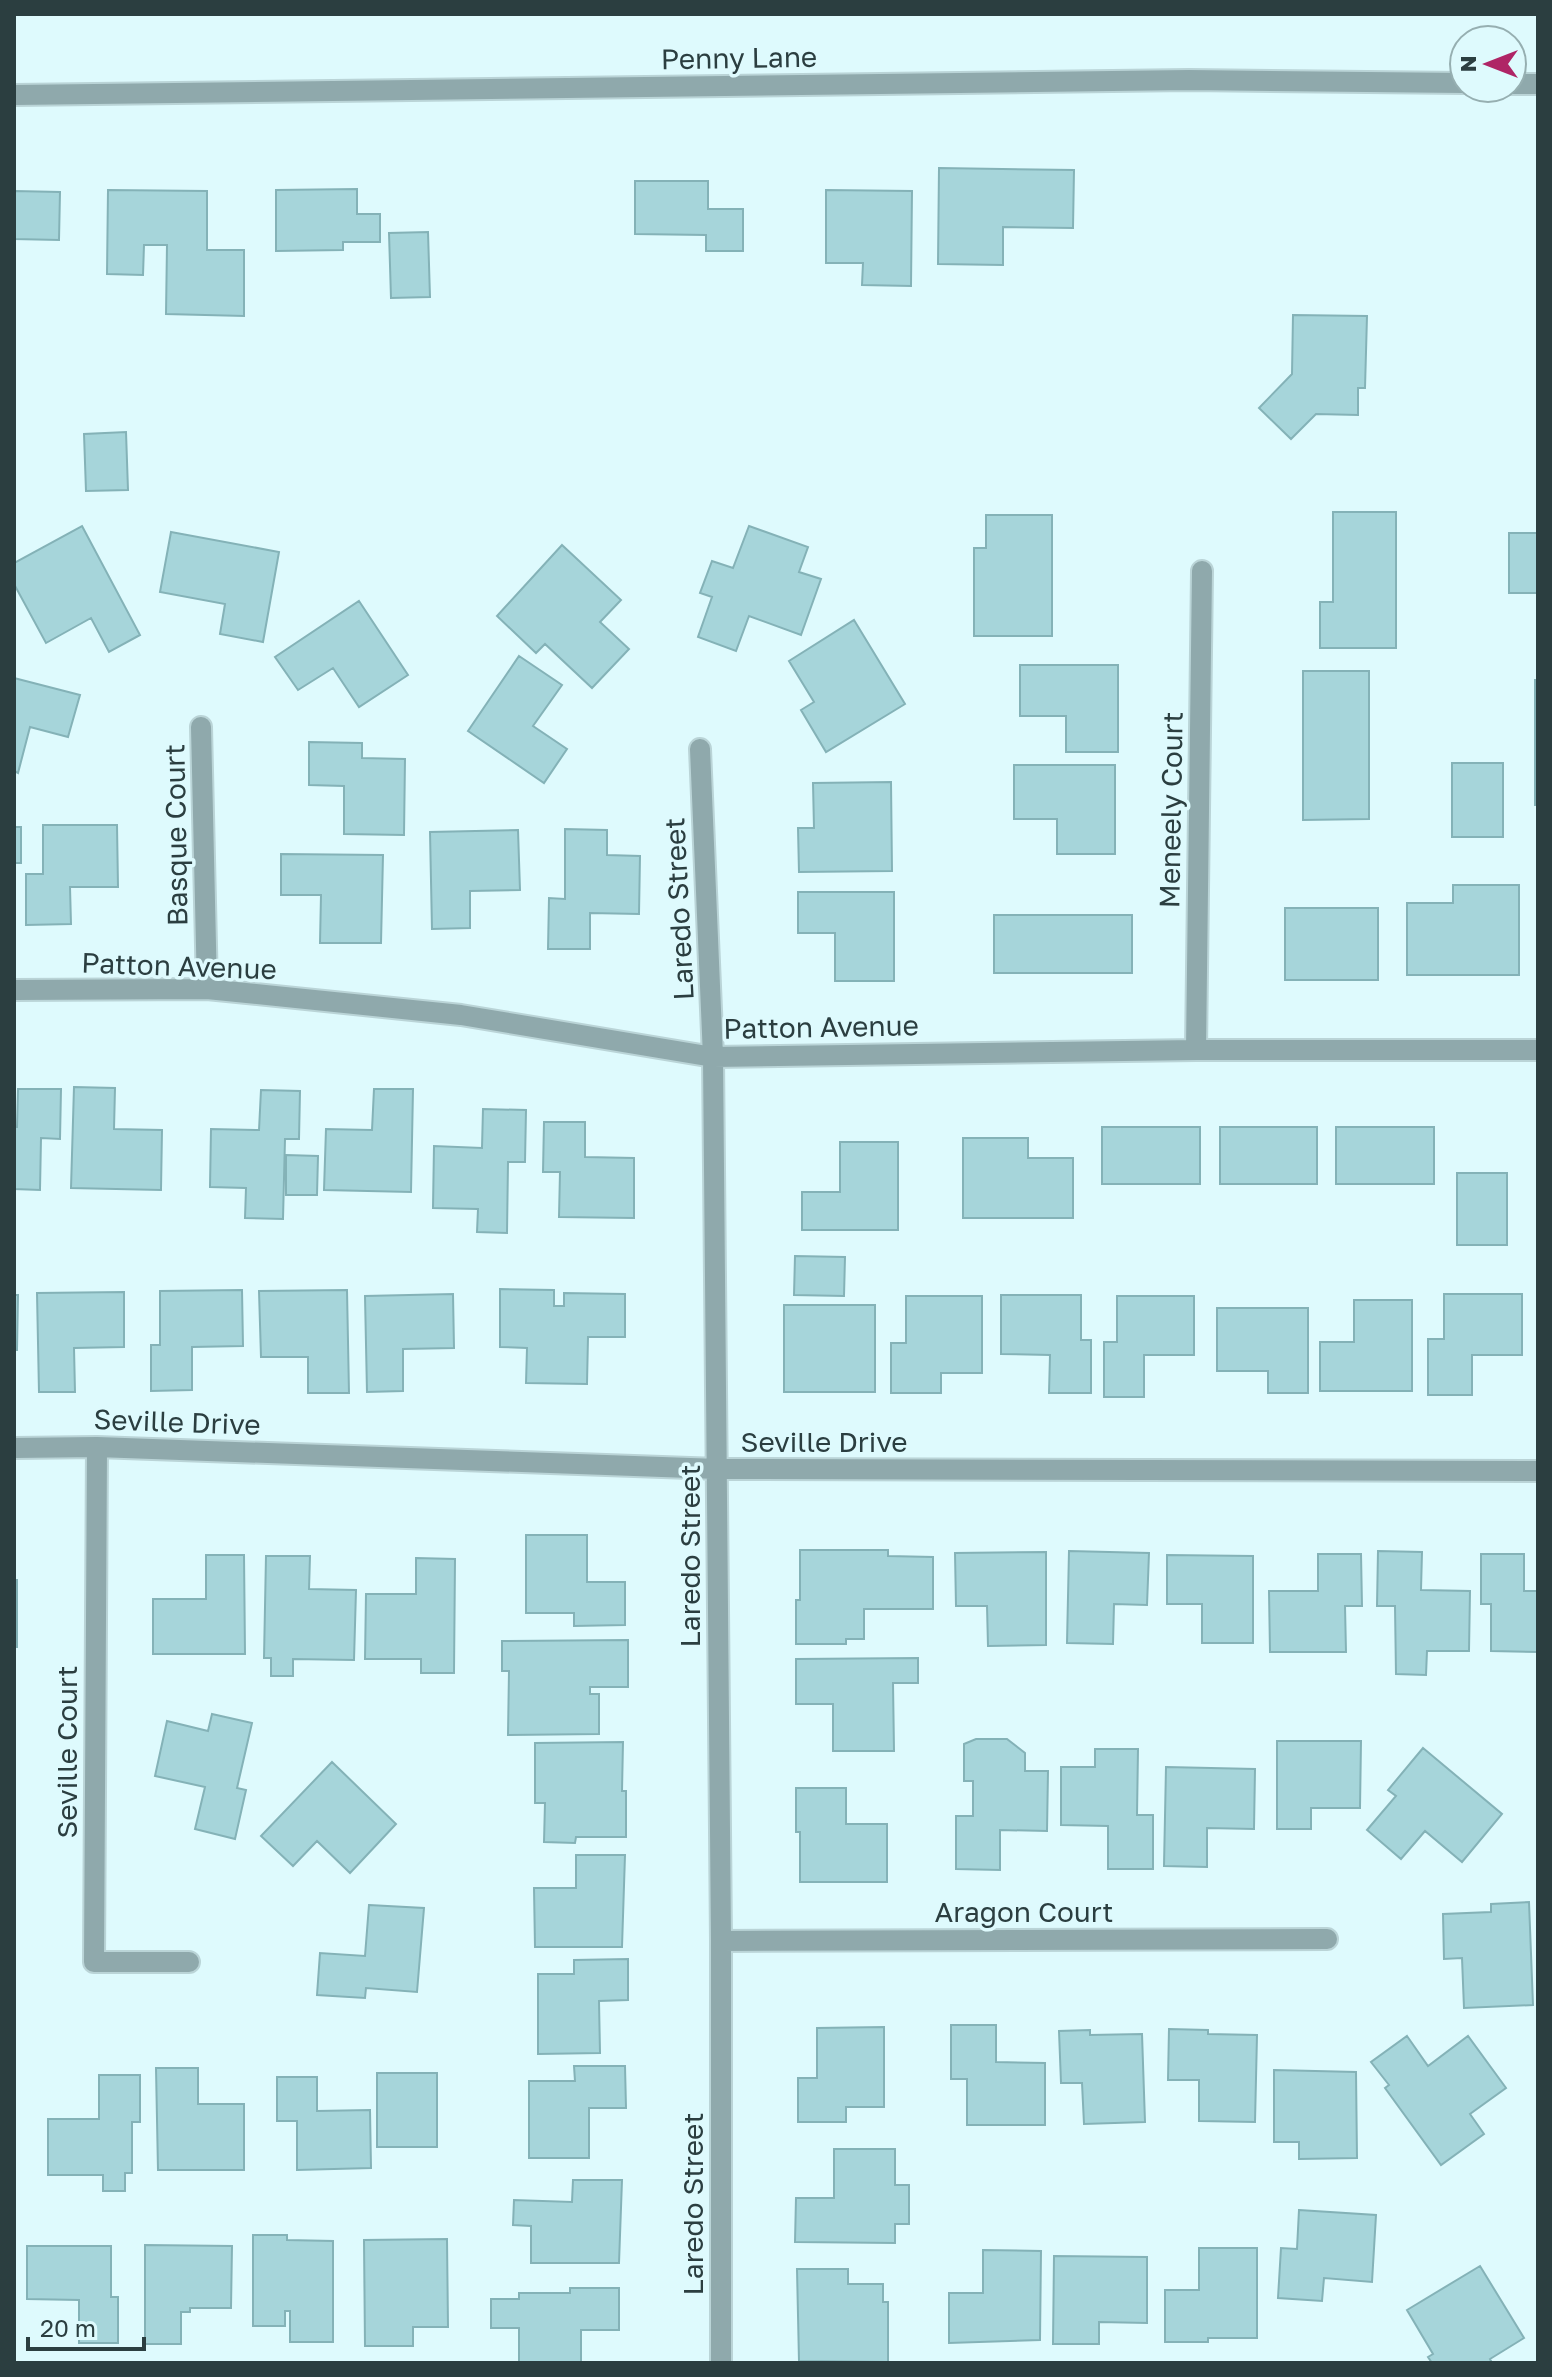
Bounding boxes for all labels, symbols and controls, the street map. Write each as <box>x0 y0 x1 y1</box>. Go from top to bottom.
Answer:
north arrow <box>1448 24 1528 104</box>
street label: Penny Lane <box>661 40 817 75</box>
text: N <box>1454 56 1481 72</box>
street label: Meneely Court <box>1152 711 1189 909</box>
street label: Basque Court <box>157 744 194 926</box>
street label: Laredo Street <box>657 817 700 1001</box>
street label: Patton Avenue <box>81 946 277 985</box>
street label: Patton Avenue <box>723 1008 919 1045</box>
street label: Seville Drive <box>93 1402 261 1441</box>
street label: Seville Drive <box>740 1425 908 1458</box>
street label: Laredo Street <box>673 1465 706 1647</box>
street label: Seville Court <box>50 1665 83 1839</box>
street label: Aragon Court <box>935 1895 1113 1928</box>
street label: Laredo Street <box>676 2113 709 2295</box>
scale bar <box>28 2301 144 2351</box>
text: 20 m <box>40 2313 96 2342</box>

